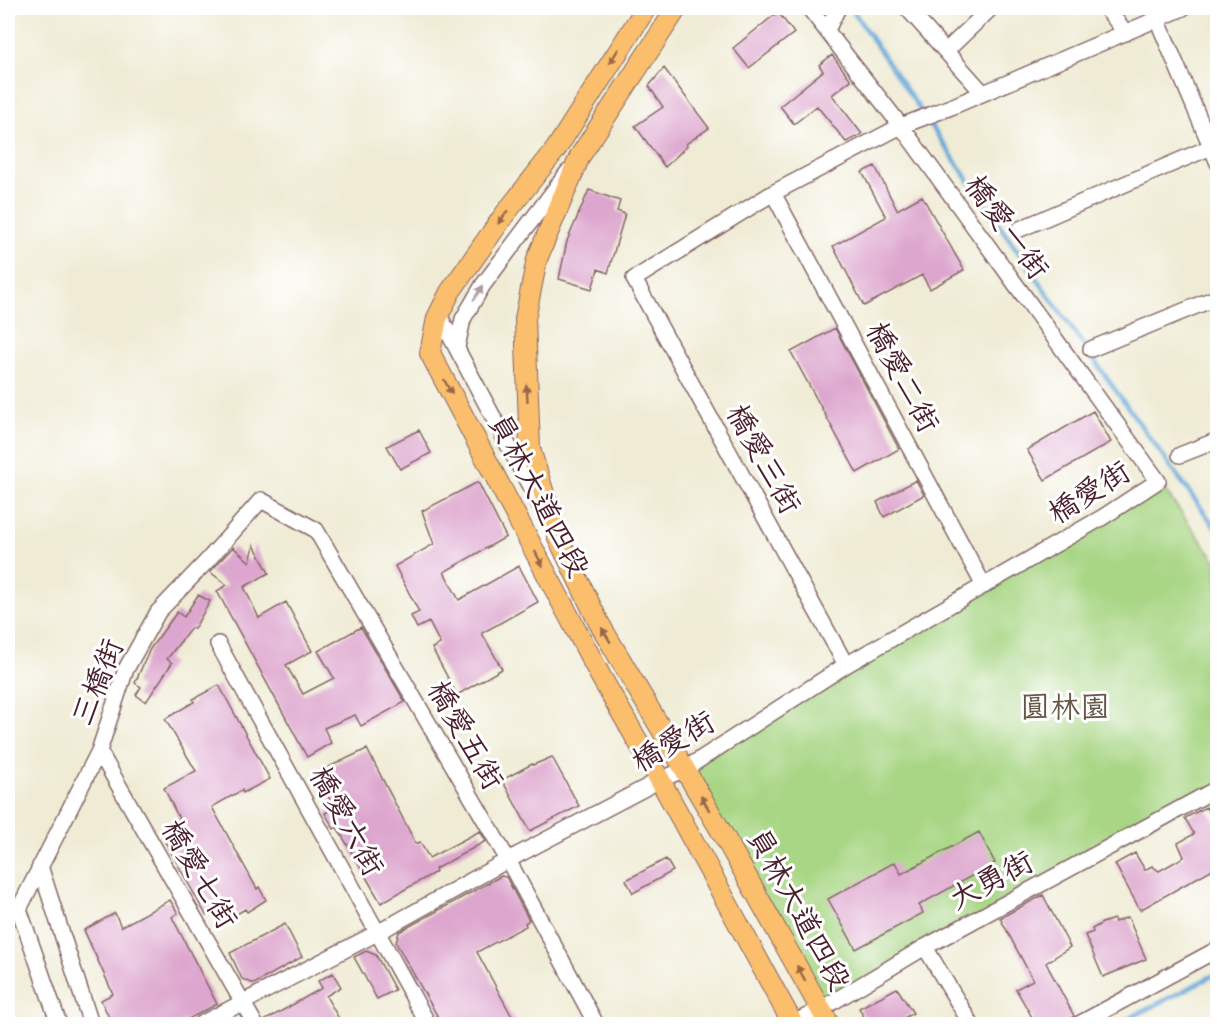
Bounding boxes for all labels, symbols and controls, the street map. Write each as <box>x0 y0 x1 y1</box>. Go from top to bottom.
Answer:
one-way arrow <box>608 48 619 64</box>
street label: 橋愛一街 <box>956 167 1058 287</box>
one-way arrow <box>497 208 509 224</box>
one-way arrow <box>473 285 484 301</box>
street label: 橋愛二街 <box>858 315 948 439</box>
one-way arrow <box>443 378 453 395</box>
one-way arrow <box>522 384 531 403</box>
street label: 橋愛三街 <box>718 397 810 521</box>
street label: 員林大道四段 <box>480 407 598 583</box>
street label: 橋愛街 <box>1041 452 1137 532</box>
one-way arrow <box>534 550 544 567</box>
one-way arrow <box>601 627 612 643</box>
street label: 三橋街 <box>63 633 131 731</box>
street label: 橋愛五街 <box>420 674 512 796</box>
park label: 圓林園 <box>1020 688 1110 726</box>
street label: 橋愛街 <box>625 702 721 780</box>
street label: 橋愛六街 <box>301 759 393 883</box>
one-way arrow <box>700 795 710 812</box>
street label: 橋愛七街 <box>154 813 246 935</box>
street label: 員林大道四段 <box>739 821 859 997</box>
street label: 大勇街 <box>942 842 1040 918</box>
one-way arrow <box>796 965 806 982</box>

